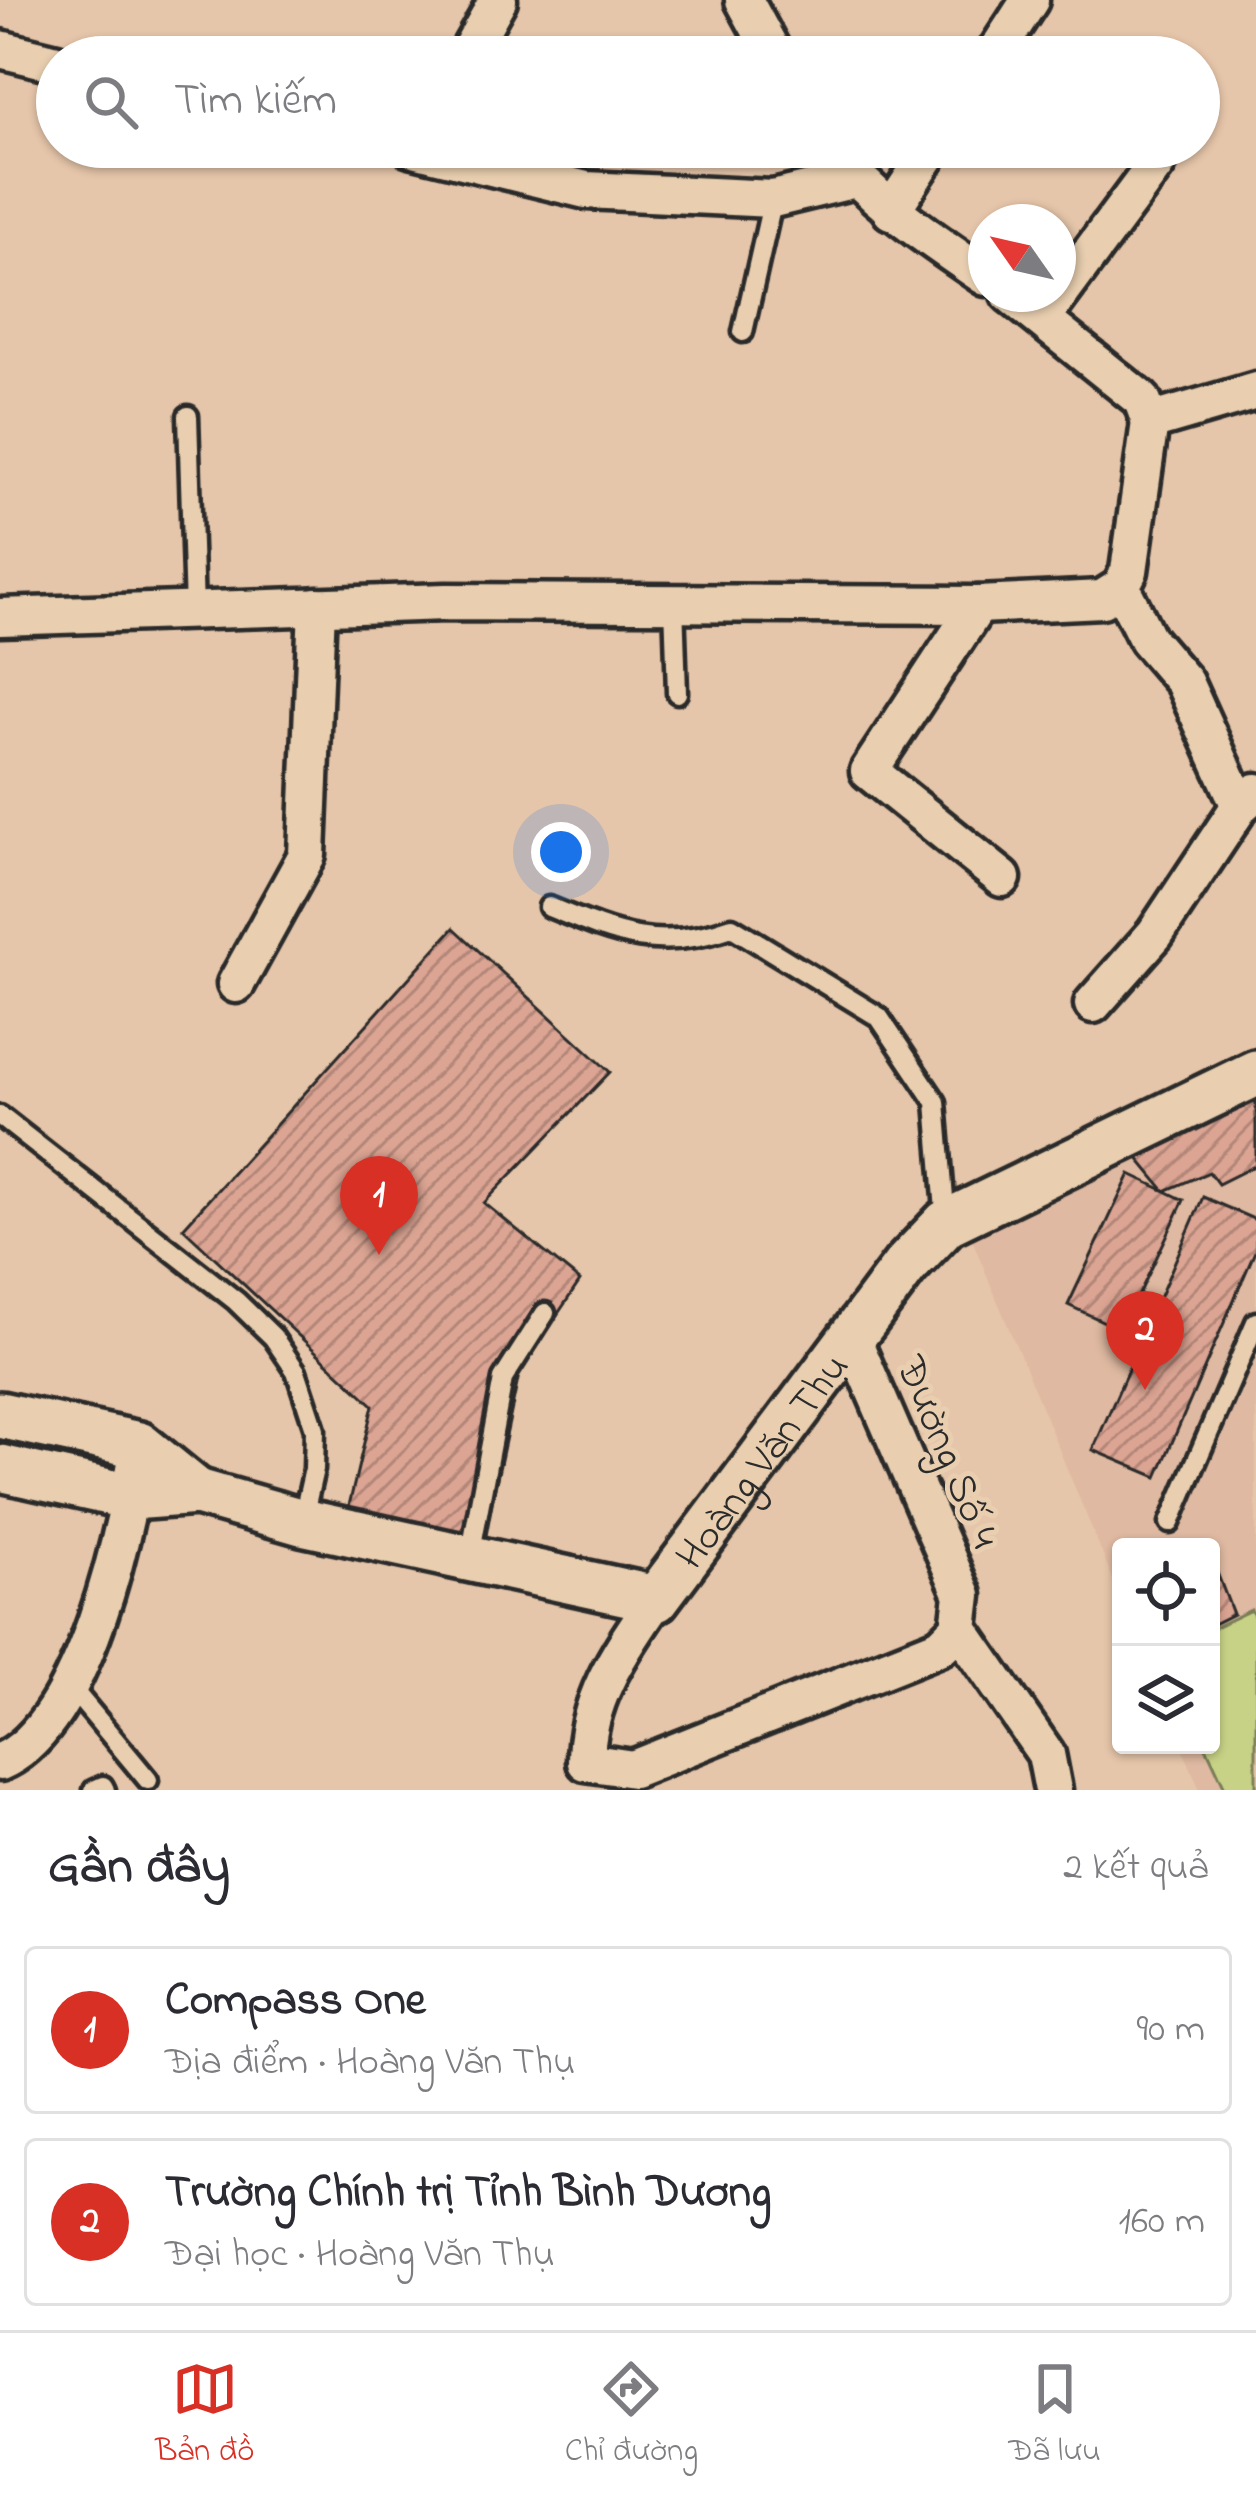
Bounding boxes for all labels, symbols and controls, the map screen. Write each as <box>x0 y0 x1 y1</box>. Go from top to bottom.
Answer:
search box <box>36 36 1220 168</box>
icon: search <box>78 69 144 135</box>
text: Tìm kiếm <box>174 69 337 135</box>
north arrow <box>968 204 1076 312</box>
your location <box>531 822 591 882</box>
pin: 1 <box>340 1156 418 1255</box>
pin: 2 <box>1106 1291 1184 1390</box>
street label: Hoàng Văn Thụ <box>662 1341 866 1584</box>
street label: Đường Số 4 <box>878 1346 1014 1558</box>
map controls <box>1112 1538 1220 1754</box>
button: locate <box>1112 1538 1220 1646</box>
button: layers <box>1112 1646 1220 1754</box>
text: Gần đây <box>48 1831 230 1906</box>
text: 2 kết quả <box>1063 1840 1208 1897</box>
text: Compass One <box>165 1969 426 2035</box>
text: 1 <box>84 2002 96 2059</box>
text: 90 m <box>1136 2002 1205 2059</box>
text: Địa điểm · Hoàng Văn Thụ <box>165 2035 575 2092</box>
text: Trường Chính trị Tỉnh Bình Dương <box>165 2161 771 2227</box>
text: 2 <box>80 2194 100 2251</box>
text: 160 m <box>1119 2194 1205 2251</box>
text: Đại học · Hoàng Văn Thụ <box>165 2227 555 2284</box>
tab: Bản đồ <box>155 2356 254 2476</box>
tab: Chỉ đường <box>565 2356 698 2476</box>
tab: Đã lưu <box>1009 2356 1101 2476</box>

